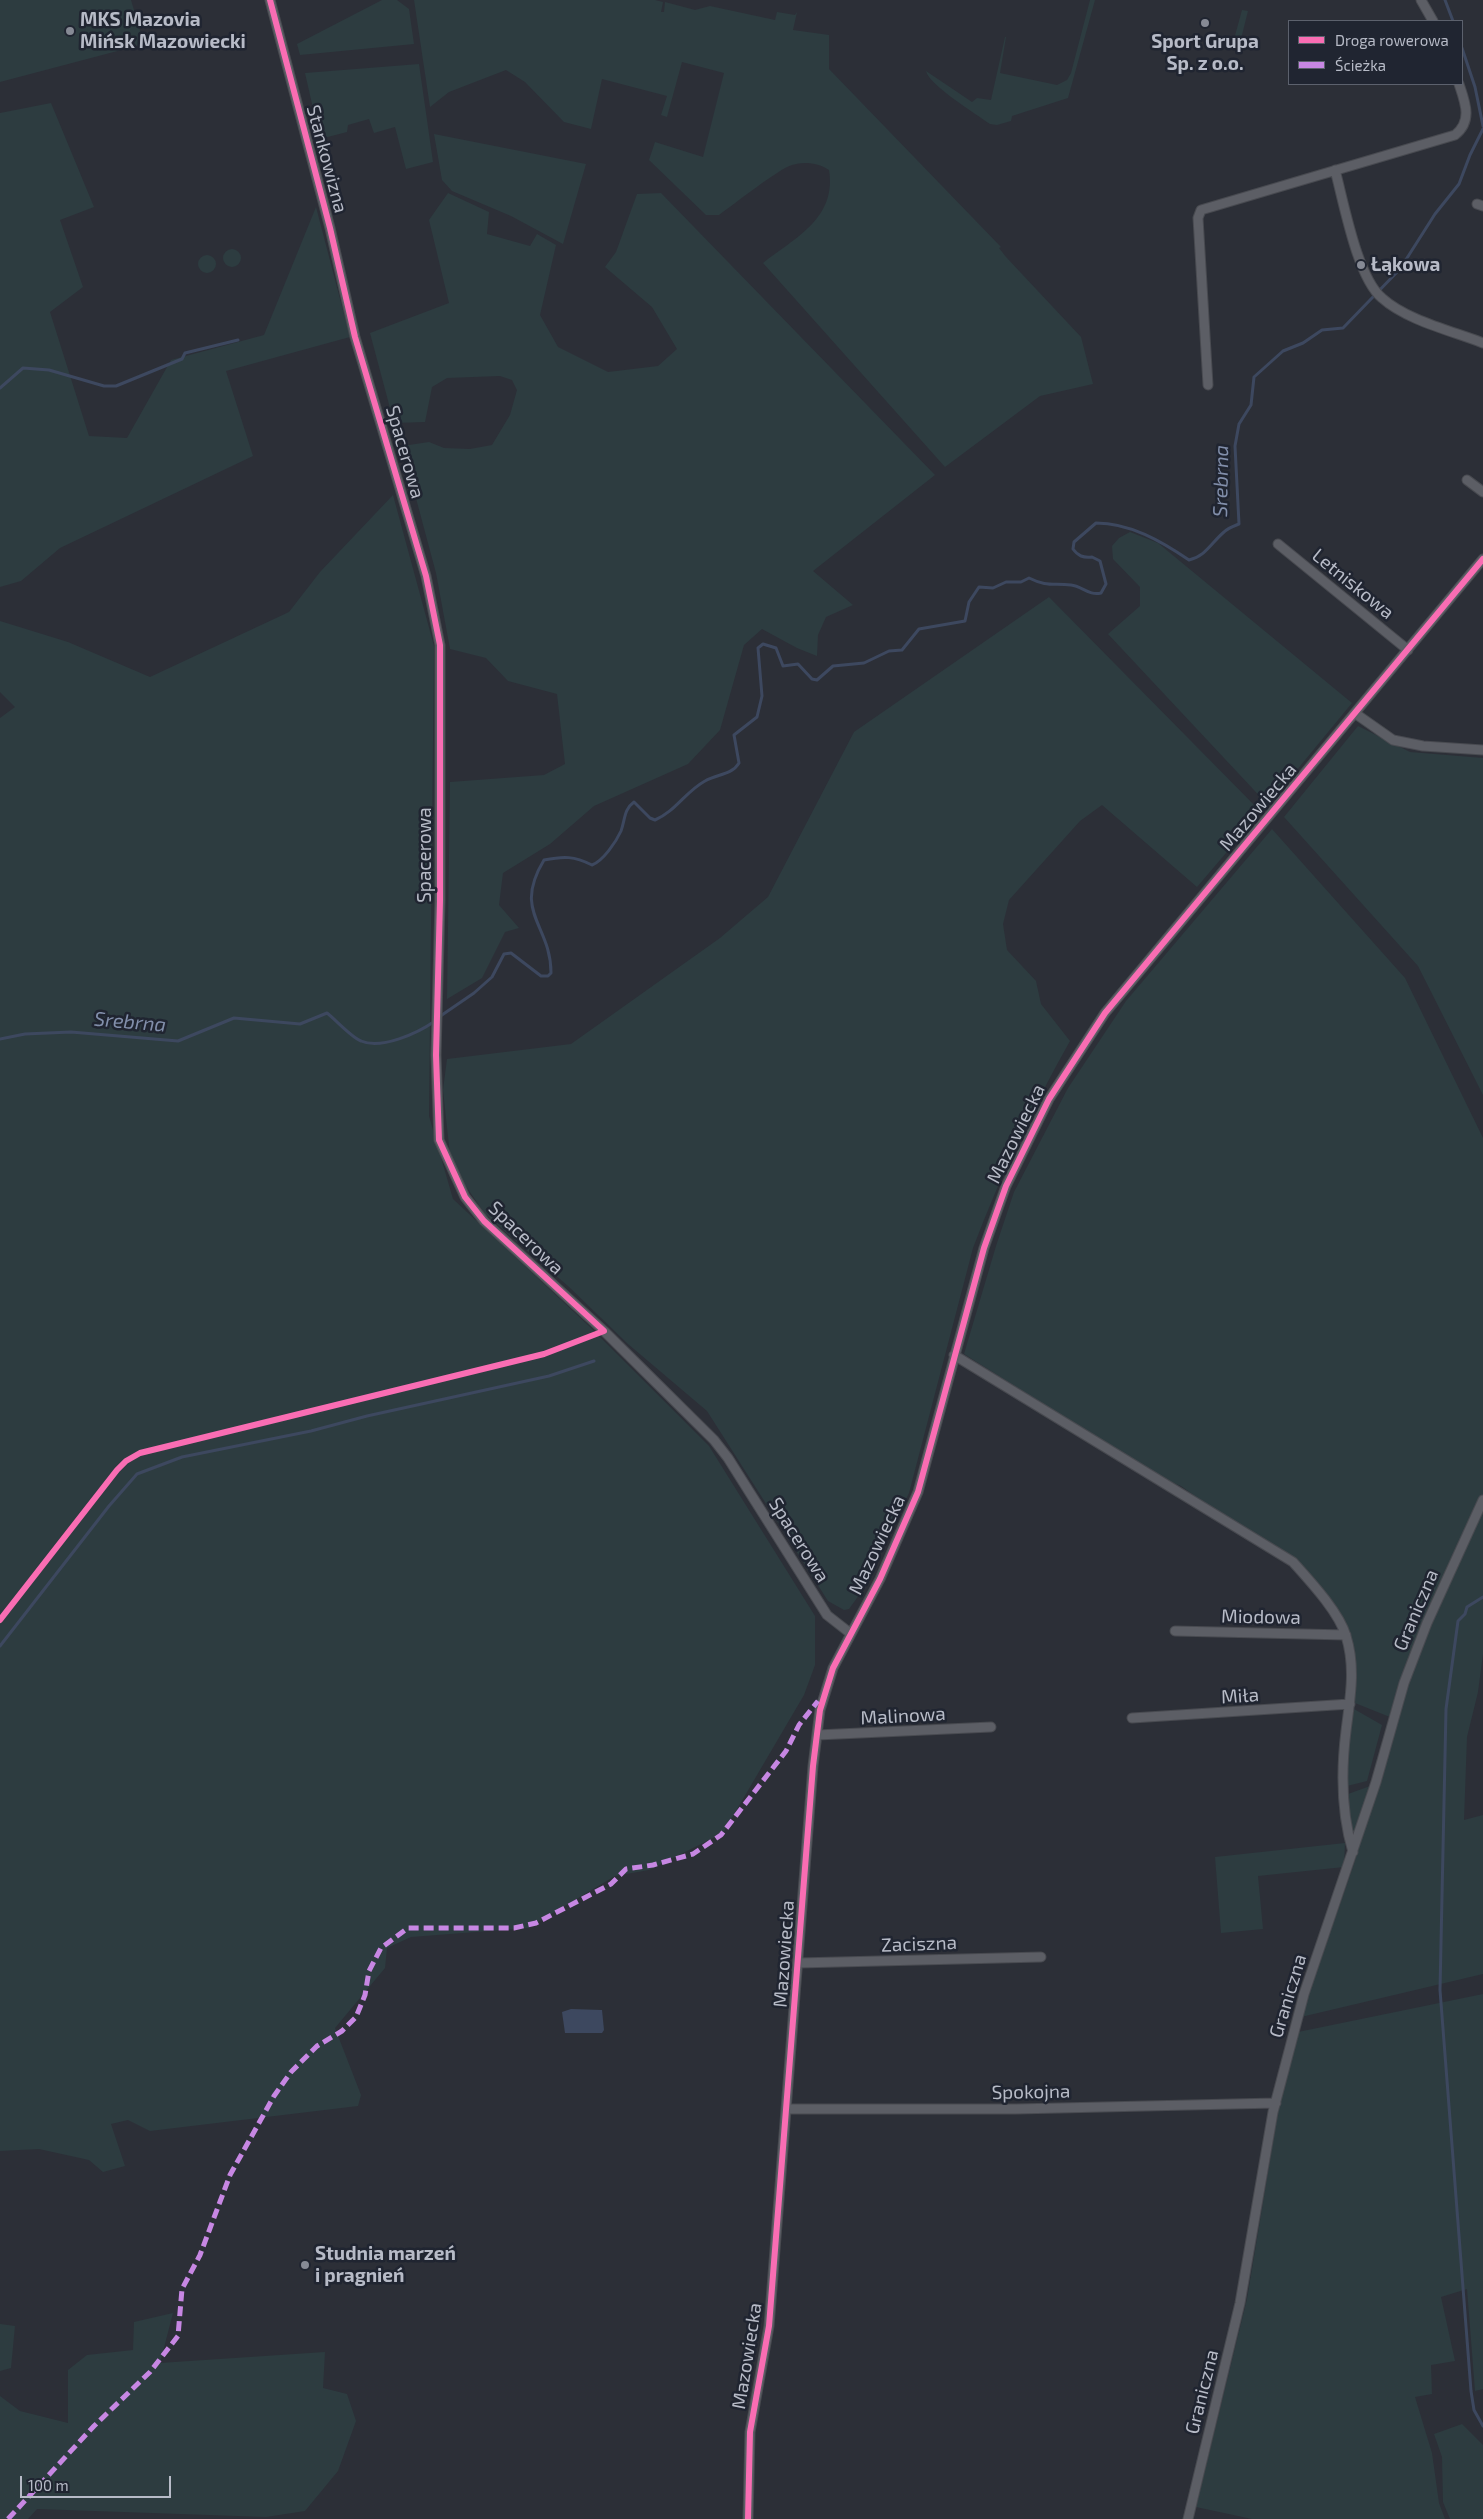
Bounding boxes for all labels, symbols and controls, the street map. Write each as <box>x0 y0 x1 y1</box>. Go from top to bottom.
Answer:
place label: MKS Mazovia Mińsk Mazowiecki <box>80 9 246 53</box>
marker: Sport Grupa Sp. z o.o. <box>1199 17 1211 29</box>
legend <box>1288 20 1463 85</box>
marker: MKS Mazovia Mińsk Mazowiecki <box>64 25 76 37</box>
place label: Sport Grupa Sp. z o.o. <box>1151 31 1259 75</box>
text: Droga rowerowa <box>1335 31 1449 49</box>
text: Ścieżka <box>1335 56 1386 74</box>
street label: Stankowizna <box>302 102 352 216</box>
place label: Łąkowa <box>1371 254 1440 276</box>
marker: Łąkowa <box>1355 259 1367 271</box>
street label: Spacerowa <box>381 403 429 501</box>
water label: Srebrna <box>1208 445 1234 517</box>
street label: Letniskowa <box>1307 544 1399 624</box>
street label: Mazowiecka <box>1215 759 1301 855</box>
street label: Spacerowa <box>414 807 436 903</box>
water label: Srebrna <box>93 1007 167 1037</box>
street label: Mazowiecka <box>982 1081 1050 1187</box>
street label: Spacerowa <box>484 1197 568 1279</box>
street label: Mazowiecka <box>844 1491 910 1599</box>
street label: Spacerowa <box>764 1493 834 1587</box>
street label: Graniczna <box>1389 1566 1443 1654</box>
street label: Miodowa <box>1221 1605 1301 1629</box>
street label: Miła <box>1220 1683 1260 1709</box>
street label: Malinowa <box>860 1702 946 1730</box>
street label: Mazowiecka <box>769 1900 799 2008</box>
street label: Zaciszna <box>881 1931 957 1957</box>
street label: Graniczna <box>1264 1951 1312 2041</box>
street label: Spokojna <box>991 2080 1071 2104</box>
place label: Studnia marzeń i pragnień <box>315 2243 456 2287</box>
marker: Studnia marzeń i pragnień <box>299 2259 311 2271</box>
street label: Mazowiecka <box>727 2301 767 2411</box>
street label: Graniczna <box>1181 2347 1223 2437</box>
scale bar <box>22 2466 174 2498</box>
text: 100 m <box>28 2476 69 2494</box>

